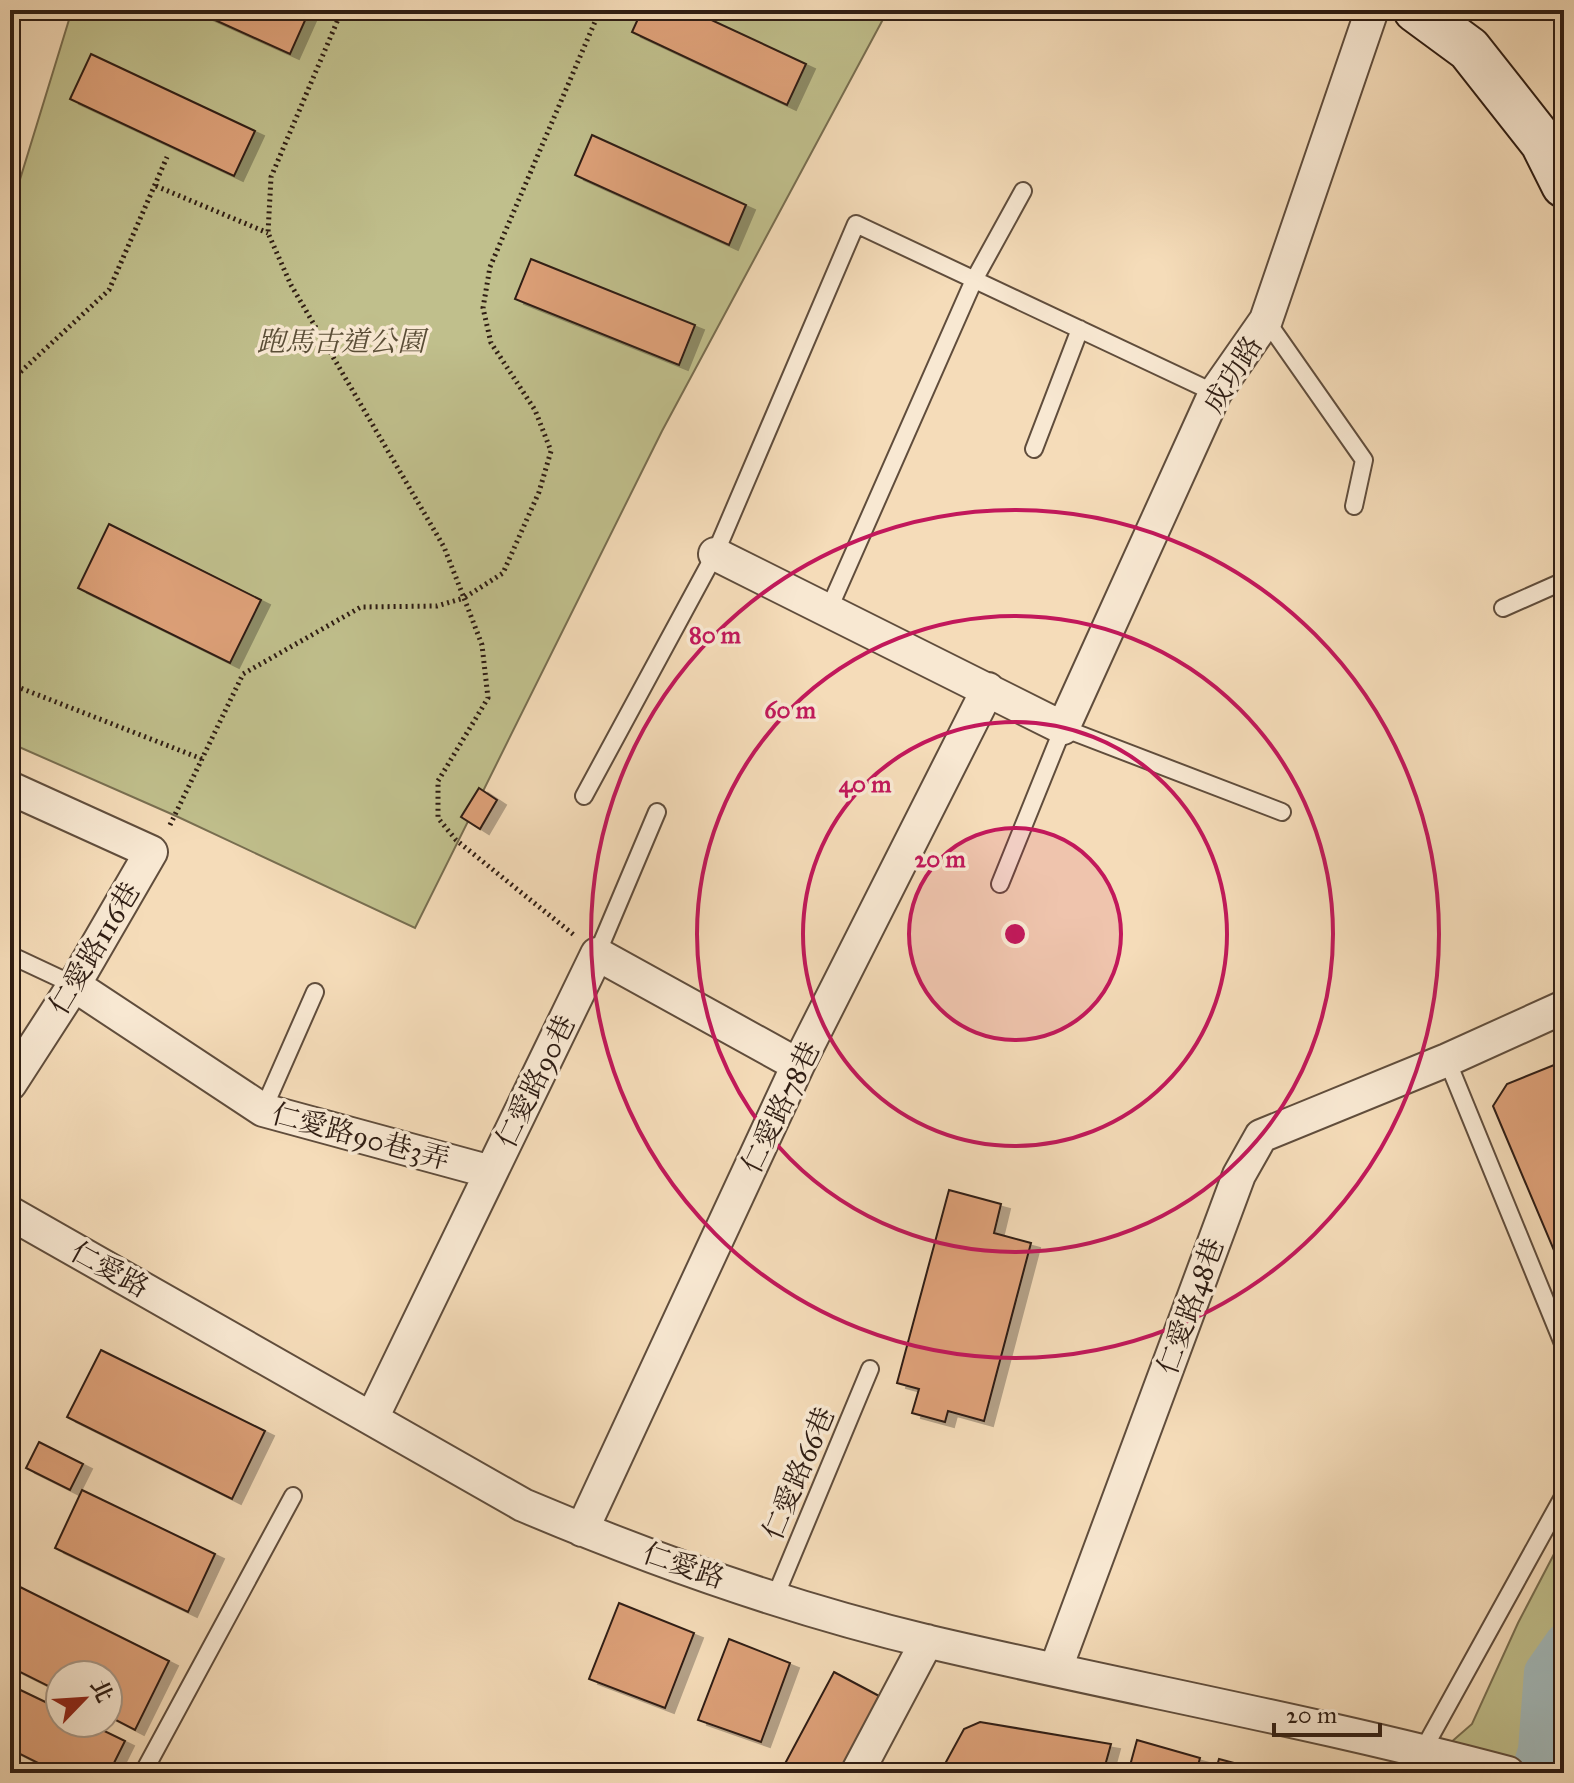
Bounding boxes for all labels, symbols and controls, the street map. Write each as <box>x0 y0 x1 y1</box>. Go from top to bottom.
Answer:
park label: 跑馬古道公園 <box>257 324 429 359</box>
street label: 成功路 <box>1195 329 1270 419</box>
text: 80 m <box>689 620 742 650</box>
text: 60 m <box>764 695 817 725</box>
text: 40 m <box>839 769 892 799</box>
text: 20 m <box>914 844 966 874</box>
street label: 仁愛路116巷 <box>41 876 148 1021</box>
centre of rings <box>1001 920 1029 948</box>
street label: 仁愛路90巷 <box>488 1009 583 1153</box>
street label: 仁愛路78巷 <box>734 1036 827 1179</box>
street label: 仁愛路90巷3弄 <box>268 1096 454 1177</box>
street label: 仁愛路48巷 <box>1150 1233 1231 1379</box>
street label: 仁愛路 <box>65 1234 155 1305</box>
street label: 仁愛路66巷 <box>755 1402 842 1545</box>
street label: 仁愛路 <box>638 1535 729 1596</box>
north arrow <box>44 1659 124 1739</box>
text: 北 <box>85 1675 119 1706</box>
scale bar <box>1274 1687 1380 1737</box>
text: 20 m <box>1286 1700 1337 1730</box>

